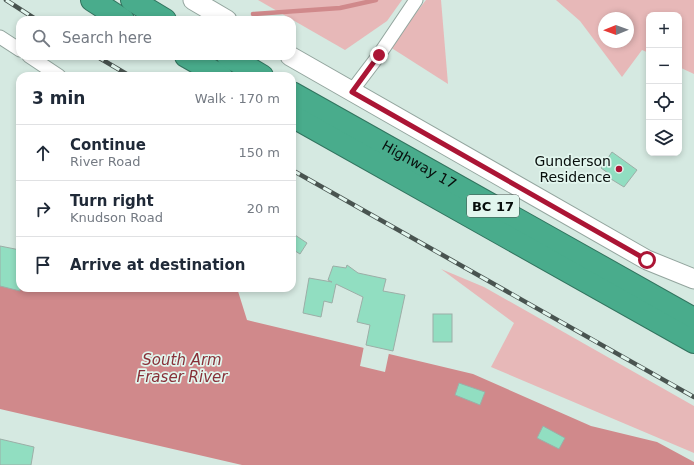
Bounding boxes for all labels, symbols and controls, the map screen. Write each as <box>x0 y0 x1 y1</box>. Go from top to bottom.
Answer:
north arrow <box>598 12 634 48</box>
map controls <box>646 12 682 156</box>
button: + <box>646 12 682 48</box>
search box <box>16 16 296 60</box>
icon: search <box>30 27 52 49</box>
text: Search here <box>62 29 152 47</box>
route end <box>370 46 388 64</box>
button: − <box>646 48 682 84</box>
button: locate <box>646 84 682 120</box>
text: 3 min <box>32 88 85 108</box>
text: Walk · 170 m <box>195 91 280 106</box>
button: layers <box>646 120 682 156</box>
text: Continue <box>70 136 146 154</box>
street label: Highway 17 <box>379 137 459 192</box>
icon: ahead <box>32 142 54 164</box>
text: 150 m <box>238 145 280 160</box>
place label: Gunderson Residence <box>534 153 611 185</box>
text: River Road <box>70 154 140 169</box>
marker: Gunderson Residence <box>614 164 624 174</box>
text: Turn right <box>70 192 154 210</box>
road number: BC 17 <box>467 195 519 217</box>
icon: right <box>32 198 54 220</box>
text: 20 m <box>247 201 280 216</box>
text: Knudson Road <box>70 210 163 225</box>
route start <box>638 251 656 269</box>
icon: arrive <box>32 254 54 276</box>
text: Arrive at destination <box>70 256 245 274</box>
water label: South Arm Fraser River <box>137 351 228 386</box>

